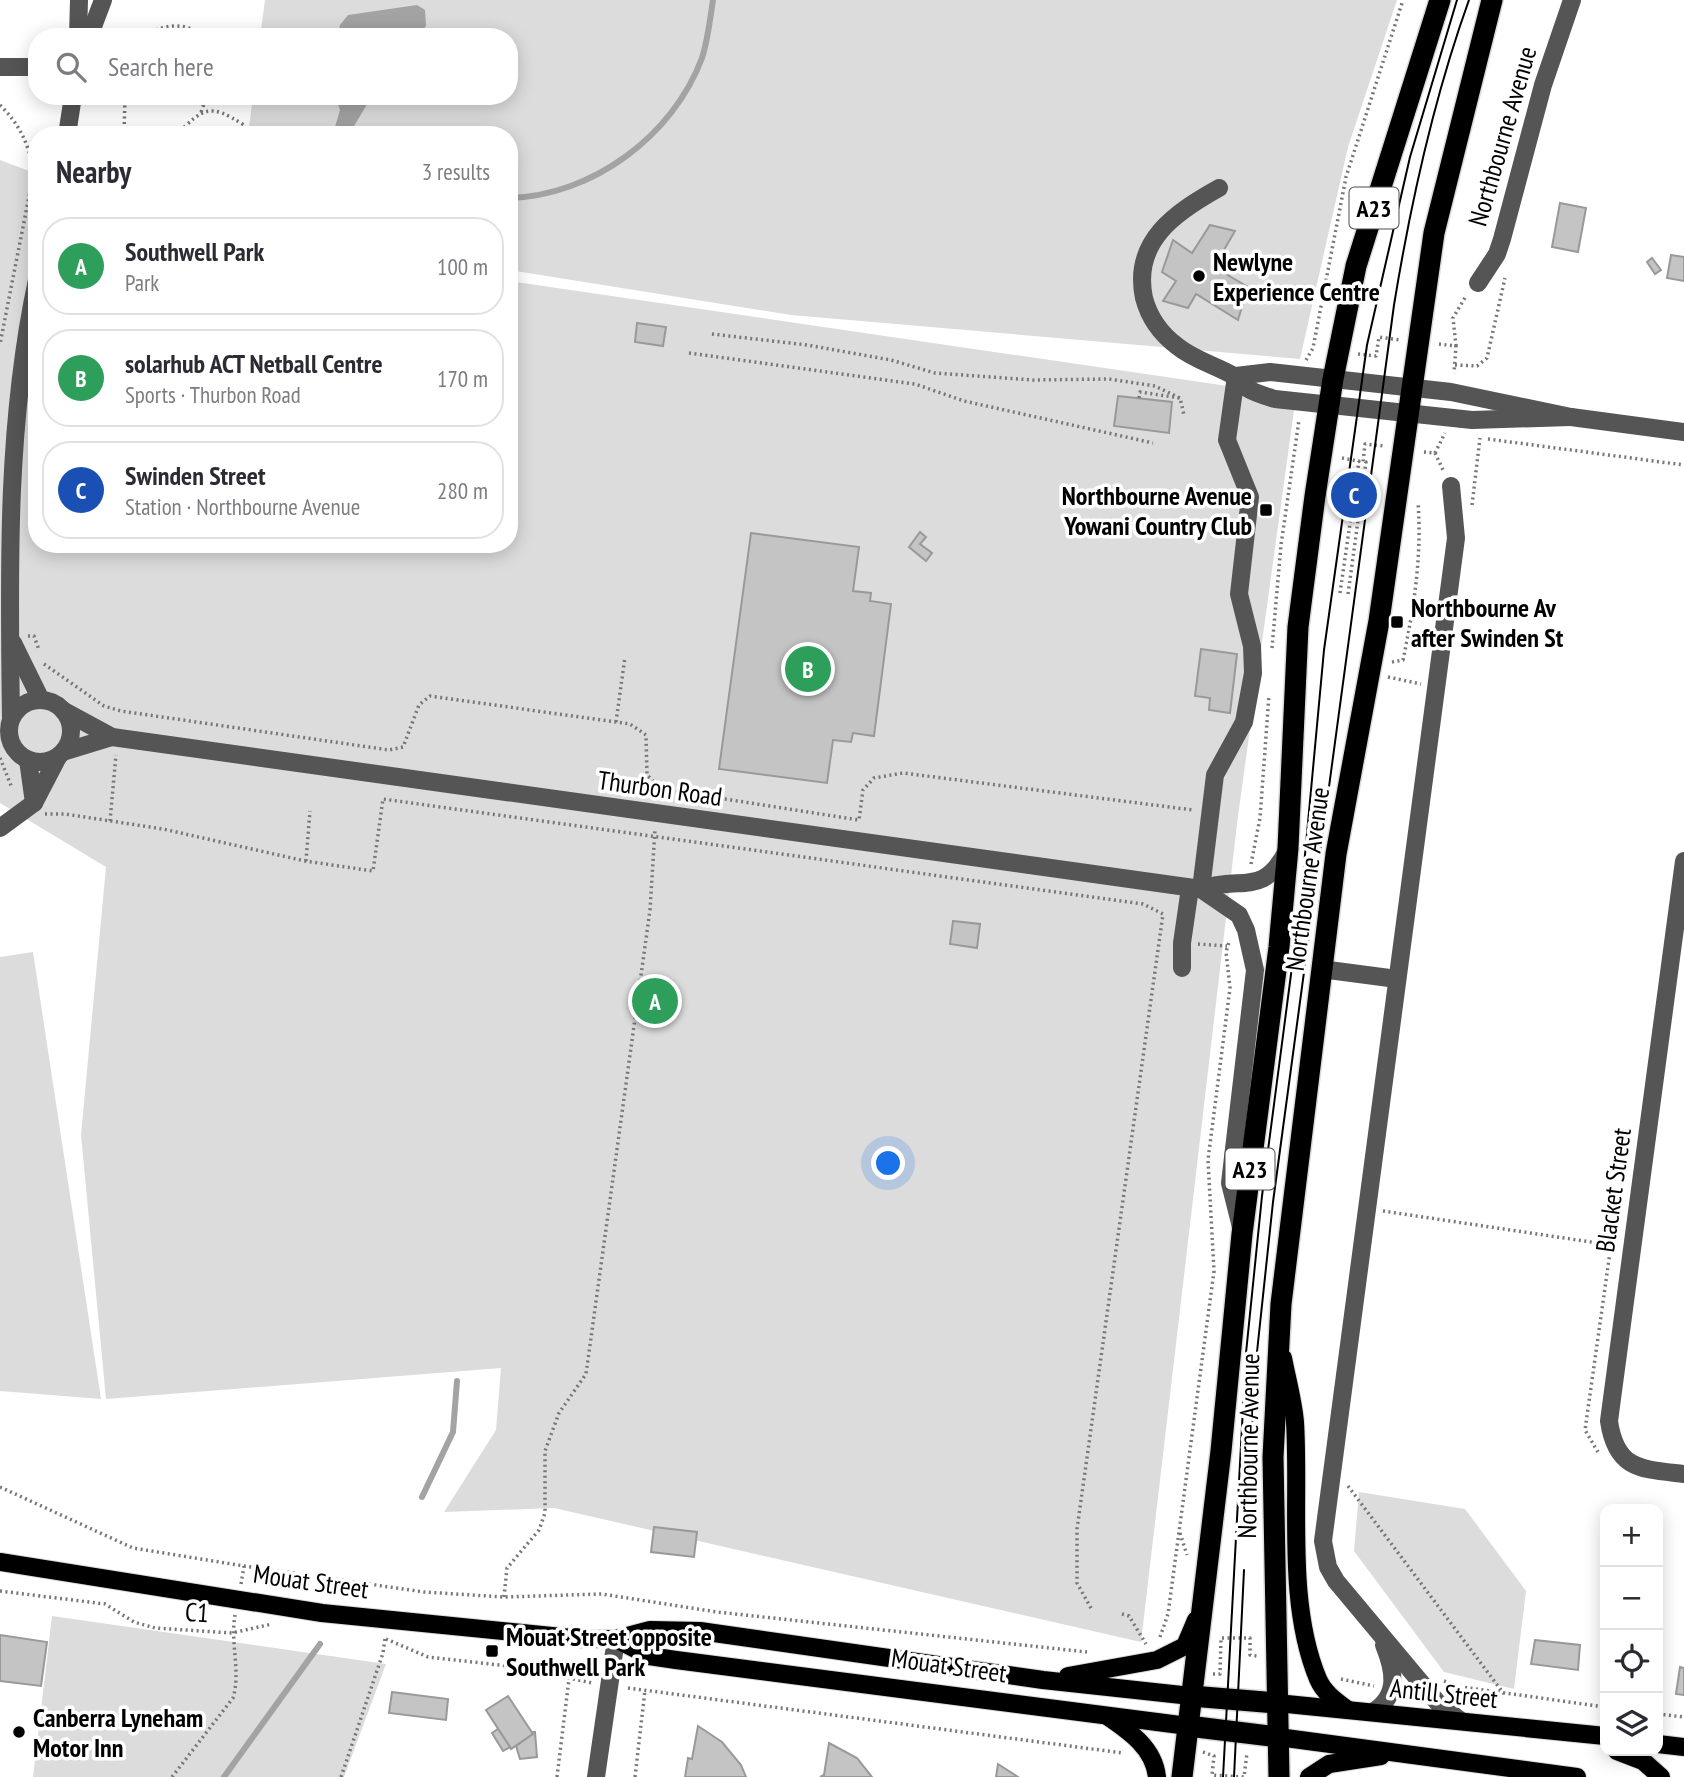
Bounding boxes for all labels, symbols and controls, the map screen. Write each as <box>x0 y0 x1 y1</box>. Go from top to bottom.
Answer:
search box <box>28 28 518 105</box>
street label: Northbourne Avenue <box>1461 42 1543 230</box>
icon: search <box>52 48 90 86</box>
text: Search here <box>108 50 214 83</box>
text: Nearby <box>56 152 131 191</box>
text: 3 results <box>422 157 490 186</box>
road number: A23 <box>1350 188 1398 229</box>
text: Southwell Park <box>125 235 264 268</box>
place label: Newlyne Experience Centre <box>1213 245 1380 308</box>
text: A <box>75 252 87 281</box>
text: 100 m <box>437 252 488 281</box>
text: Park <box>125 268 159 297</box>
marker: Newlyne Experience Centre <box>1191 268 1207 284</box>
text: solarhub ACT Netball Centre <box>125 347 383 380</box>
text: B <box>75 364 87 393</box>
text: 170 m <box>437 364 488 393</box>
text: Sports · Thurbon Road <box>125 380 301 409</box>
text: Swinden Street <box>125 459 266 492</box>
pin: C <box>1331 469 1377 521</box>
text: C <box>76 476 86 505</box>
text: 280 m <box>437 476 488 505</box>
place label: Northbourne Avenue Yowani Country Club <box>1062 479 1252 542</box>
text: Station · Northbourne Avenue <box>125 492 360 521</box>
marker: Northbourne Avenue Yowani Country Club <box>1258 502 1274 518</box>
place label: Northbourne Av after Swinden St <box>1411 591 1564 654</box>
marker: Northbourne Av after Swinden St <box>1389 614 1405 630</box>
pin: B <box>785 643 831 695</box>
street label: Thurbon Road <box>596 763 724 813</box>
street label: Northbourne Avenue <box>1278 785 1336 973</box>
pin: A <box>632 975 678 1027</box>
street label: Blacket Street <box>1588 1126 1638 1254</box>
your location <box>871 1146 905 1180</box>
road number: A23 <box>1226 1148 1274 1190</box>
street label: Northbourne Avenue <box>1230 1353 1266 1539</box>
map controls <box>1600 1504 1663 1756</box>
button: + <box>1600 1504 1663 1567</box>
street label: Mouat Street <box>251 1557 371 1605</box>
button: − <box>1600 1567 1663 1630</box>
street label: C1 <box>184 1595 210 1629</box>
place label: Mouat Street opposite Southwell Park <box>506 1620 712 1683</box>
button: locate <box>1600 1630 1663 1693</box>
street label: Mouat Street <box>889 1641 1009 1689</box>
marker: Mouat Street opposite Southwell Park <box>484 1643 500 1659</box>
street label: Antill Street <box>1389 1671 1499 1715</box>
button: layers <box>1600 1693 1663 1756</box>
place label: Canberra Lyneham Motor Inn <box>33 1701 203 1764</box>
marker: Canberra Lyneham Motor Inn <box>11 1724 27 1740</box>

